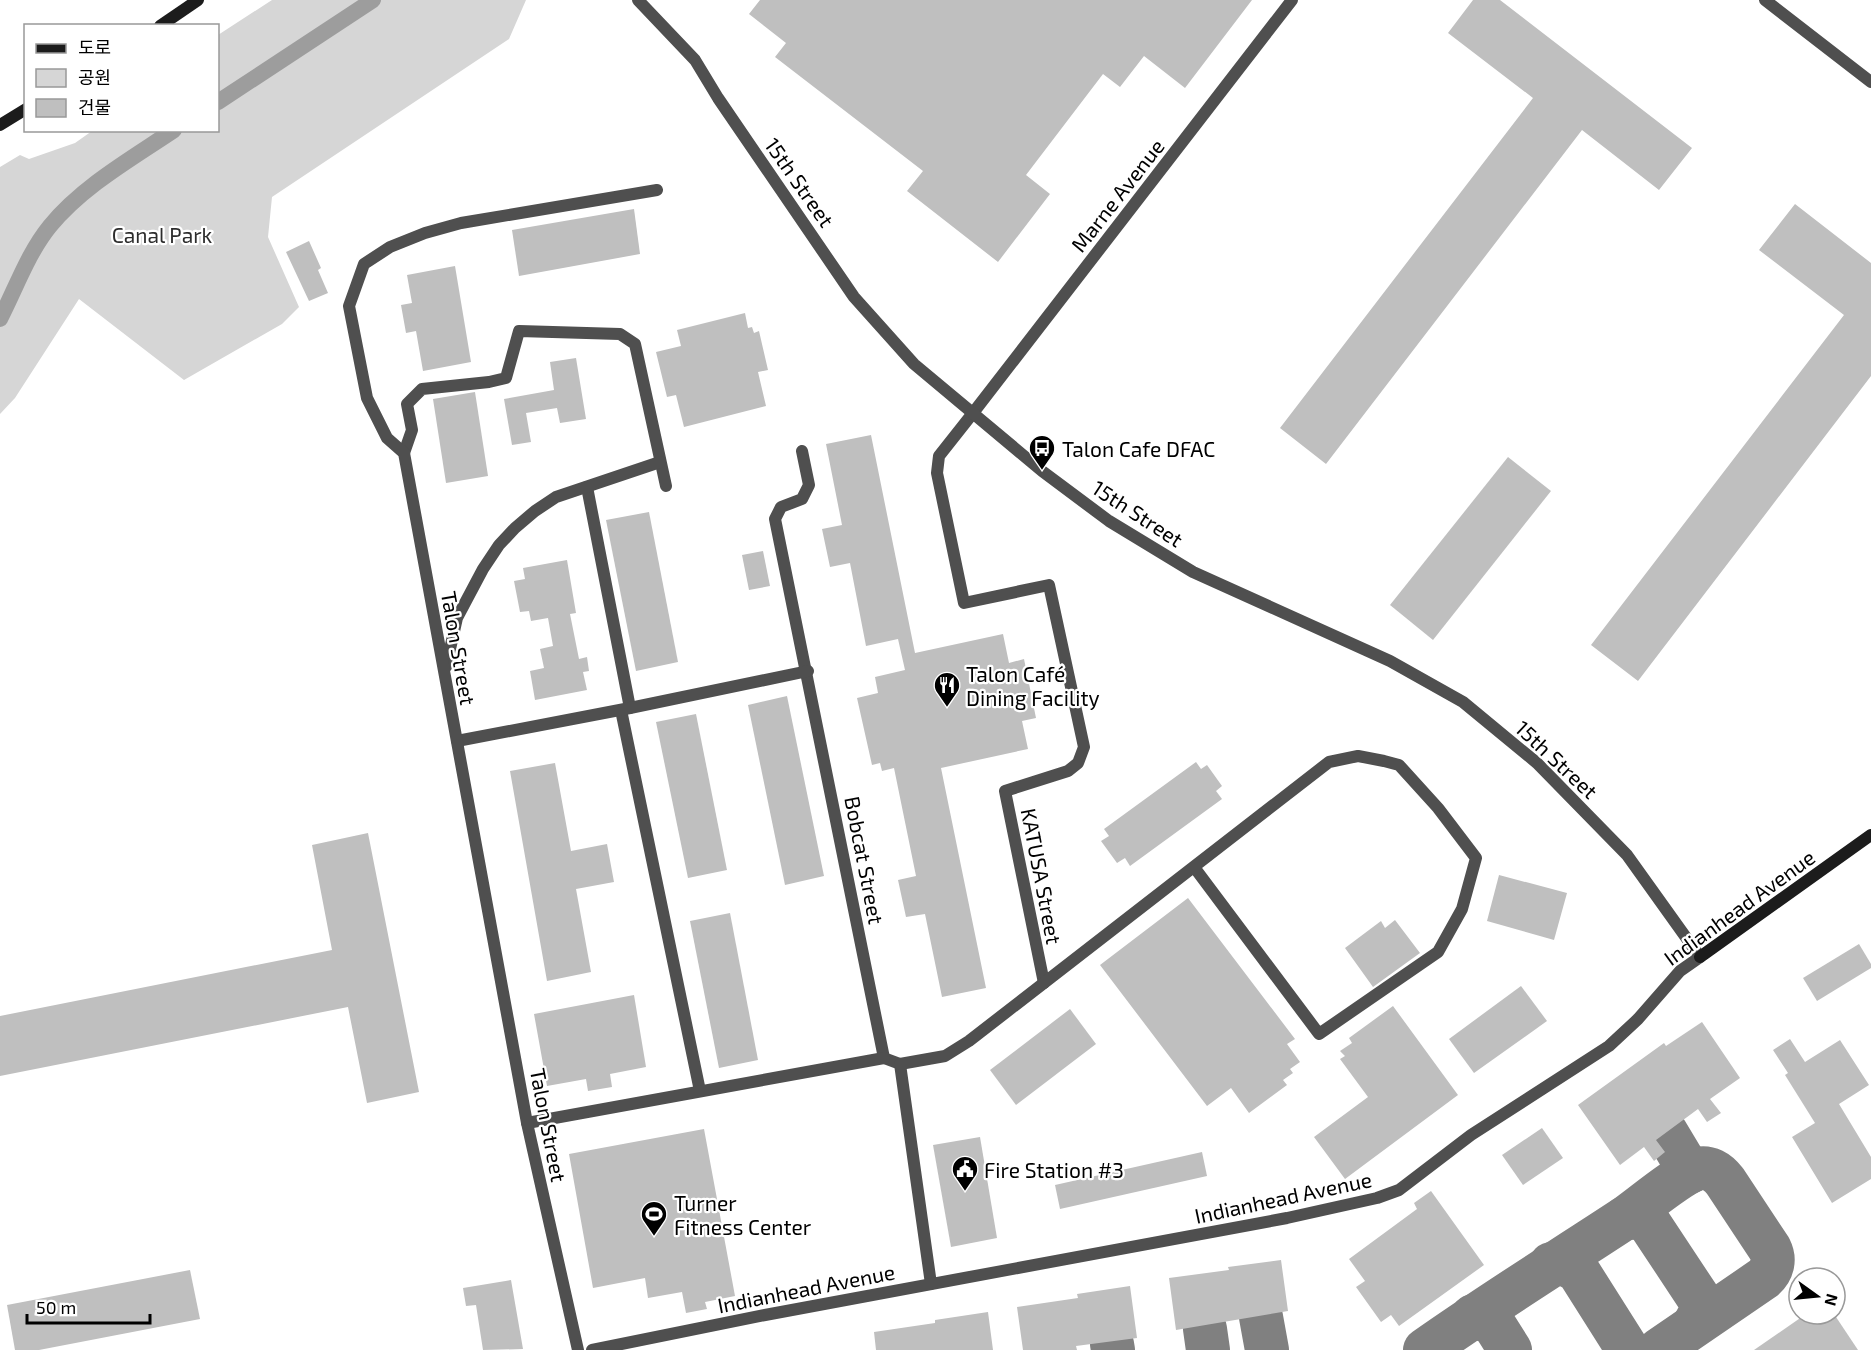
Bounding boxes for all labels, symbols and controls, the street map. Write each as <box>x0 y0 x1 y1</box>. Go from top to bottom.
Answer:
legend <box>24 24 219 132</box>
text: 도로 <box>78 36 111 58</box>
text: 공원 <box>78 66 111 88</box>
text: 건물 <box>78 96 111 118</box>
street label: 15th Street <box>760 133 840 231</box>
street label: Marne Avenue <box>1065 134 1169 256</box>
park label: Canal Park <box>112 222 213 247</box>
bus stop icon: Talon Cafe DFAC <box>1027 433 1057 471</box>
place label: Talon Cafe DFAC <box>1062 436 1215 461</box>
street label: 15th Street <box>1088 475 1188 551</box>
street label: Talon Street <box>437 589 481 707</box>
place label: Talon Café Dining Facility <box>966 661 1100 710</box>
restaurant icon: Talon Café Dining Facility <box>932 670 962 708</box>
street label: 15th Street <box>1511 715 1603 803</box>
street label: Bobcat Street <box>840 794 890 926</box>
street label: KATUSA Street <box>1017 806 1067 946</box>
street label: Indianhead Avenue <box>1659 844 1819 970</box>
street label: Talon Street <box>526 1066 572 1184</box>
public building icon: Fire Station #3 <box>950 1154 980 1192</box>
place label: Fire Station #3 <box>984 1157 1124 1182</box>
street label: Indianhead Avenue <box>1192 1166 1374 1228</box>
place label: Turner Fitness Center <box>674 1190 812 1239</box>
sports icon: Turner Fitness Center <box>639 1199 669 1237</box>
street label: Indianhead Avenue <box>715 1259 897 1317</box>
north arrow <box>1787 1266 1847 1326</box>
scale bar <box>27 1287 150 1325</box>
text: N <box>1821 1292 1843 1308</box>
text: 50 m <box>36 1296 76 1318</box>

